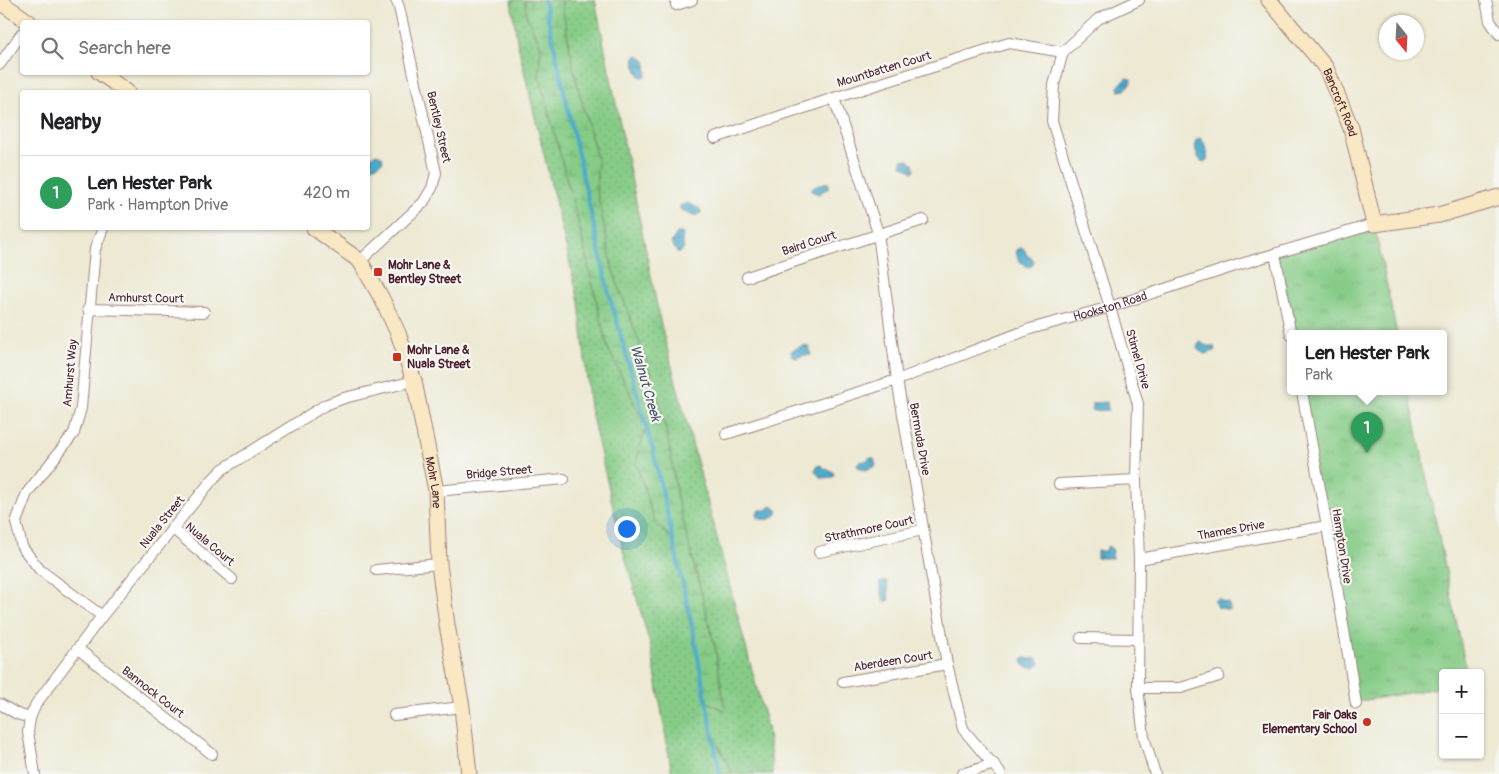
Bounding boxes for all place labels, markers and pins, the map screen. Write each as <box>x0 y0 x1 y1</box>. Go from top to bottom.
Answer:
place label: Mohr Lane & Bentley Street <box>388 258 462 287</box>
marker: Mohr Lane & Bentley Street <box>372 266 384 278</box>
place label: Mohr Lane & Nuala Street <box>407 343 471 372</box>
marker: Mohr Lane & Nuala Street <box>391 351 403 363</box>
pin: 1 <box>1351 412 1383 453</box>
place label: Fair Oaks Elementary School <box>1262 708 1358 737</box>
marker: Fair Oaks Elementary School <box>1361 716 1373 728</box>

